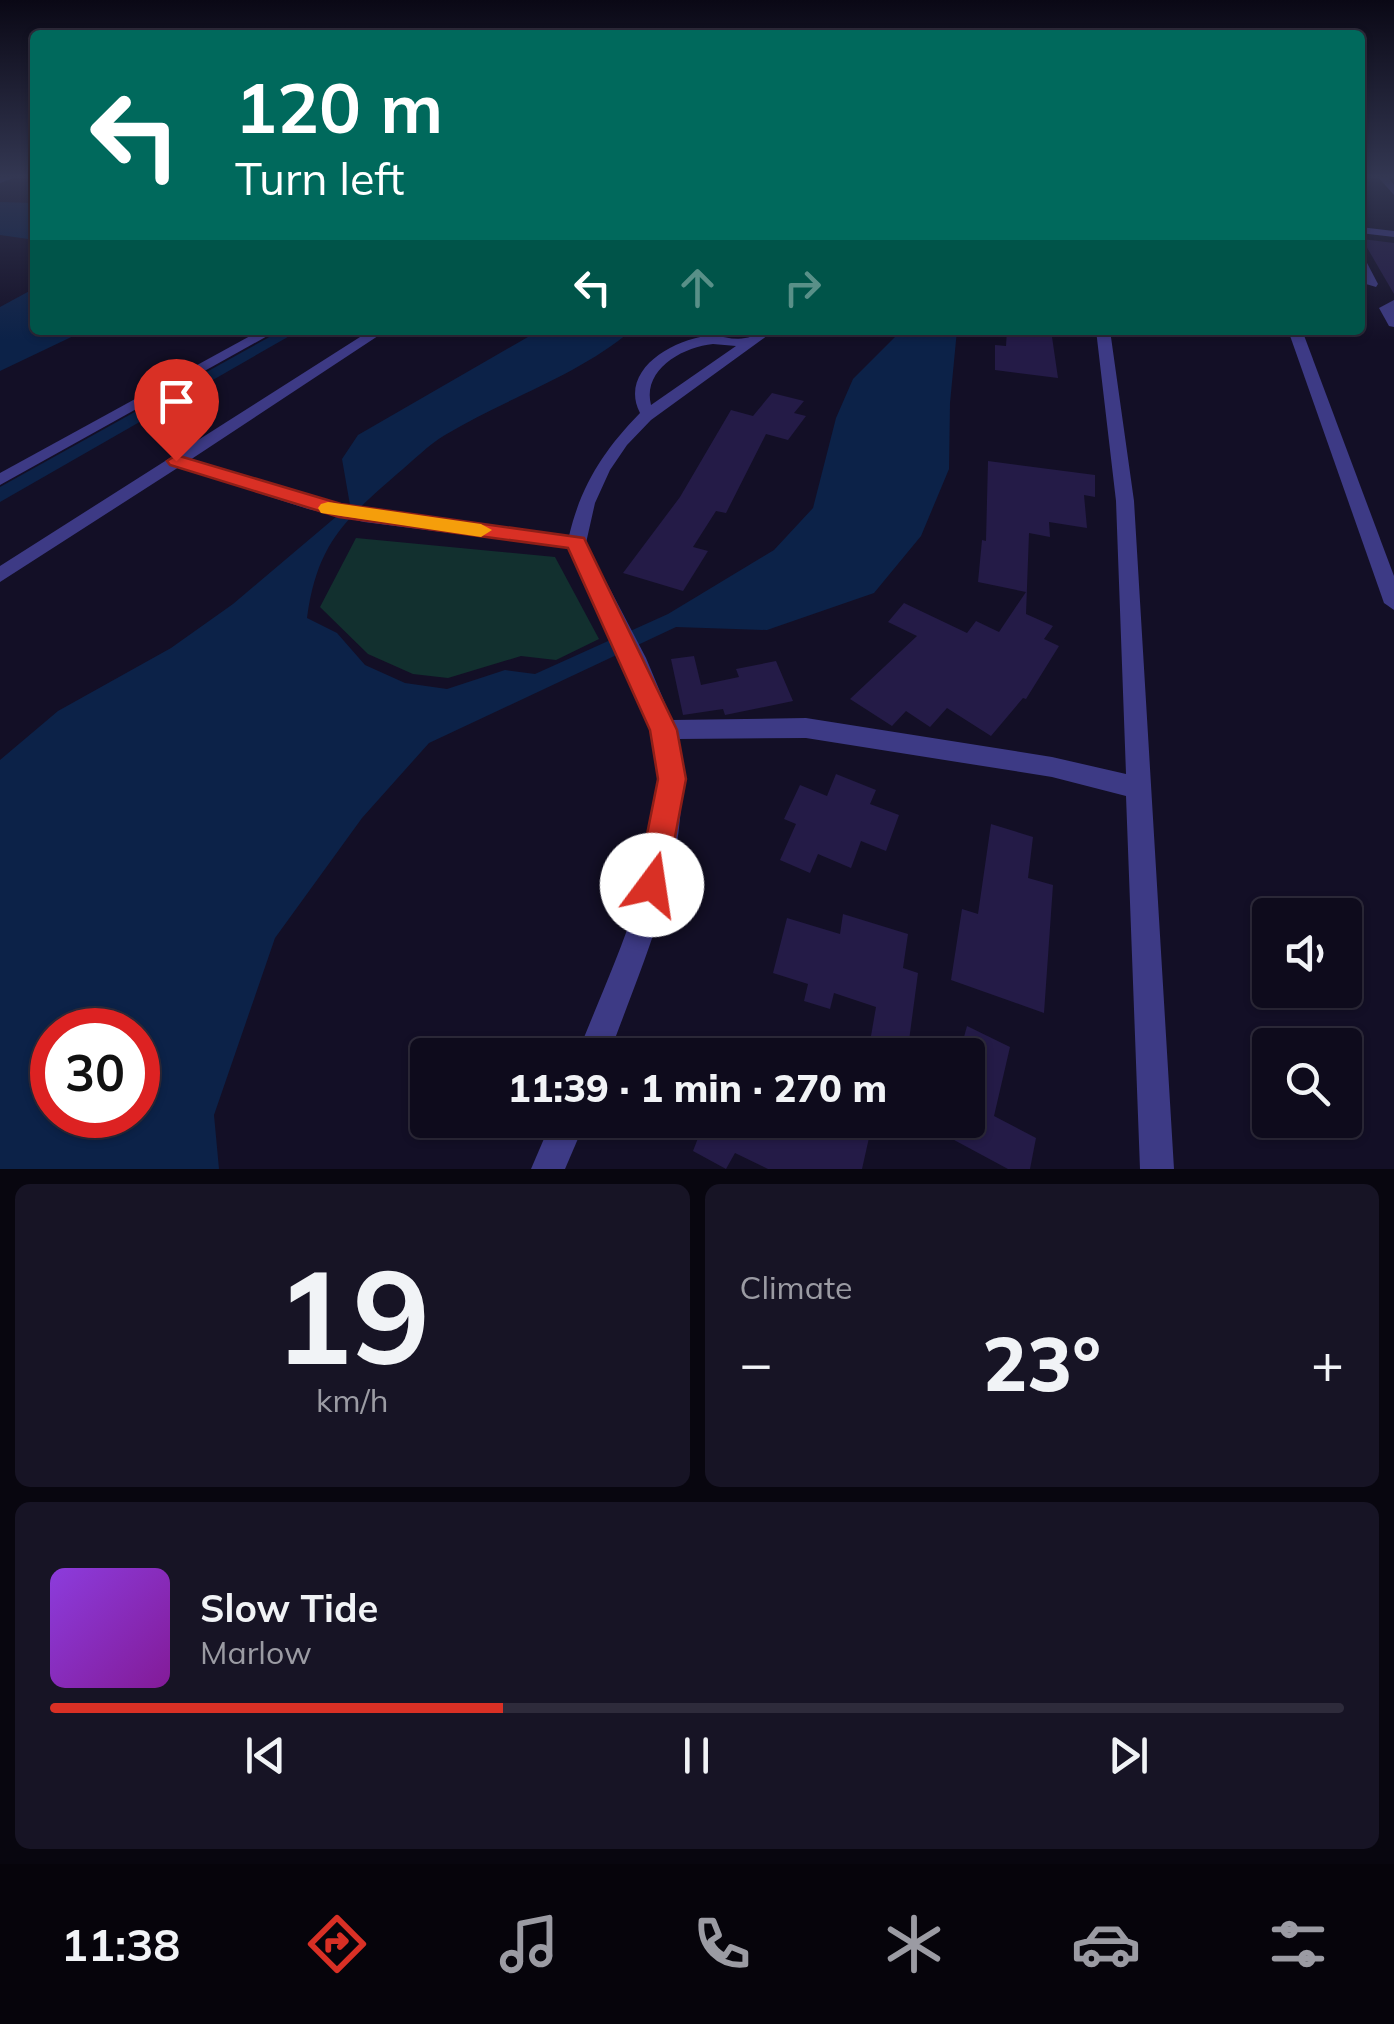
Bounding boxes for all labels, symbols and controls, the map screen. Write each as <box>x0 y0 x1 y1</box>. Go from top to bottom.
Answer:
text: 120 m <box>235 63 443 151</box>
icon: left <box>70 70 200 200</box>
text: Turn left <box>235 150 404 206</box>
icon: left <box>565 260 620 315</box>
icon: ahead <box>670 260 725 315</box>
icon: right <box>775 260 830 315</box>
pin <box>134 359 219 462</box>
icon: arrive <box>149 374 204 429</box>
position arrow <box>600 833 704 937</box>
map controls <box>1252 898 1362 1138</box>
button: sound <box>1252 898 1362 1008</box>
speed limit sign: 30 <box>30 1008 160 1138</box>
button: search <box>1252 1028 1362 1138</box>
text: 11:39 · 1 min · 270 m <box>508 1064 887 1112</box>
text: 19 <box>274 1233 430 1397</box>
text: Climate <box>740 1267 852 1307</box>
text: 23° <box>982 1316 1101 1410</box>
text: − <box>740 1328 773 1397</box>
text: + <box>1311 1328 1344 1397</box>
text: km/h <box>316 1380 388 1420</box>
text: Slow Tide <box>200 1584 378 1632</box>
text: Marlow <box>200 1632 312 1672</box>
icon: previous <box>238 1728 293 1783</box>
icon: pause <box>669 1728 724 1783</box>
icon: next <box>1101 1728 1156 1783</box>
icon: directions <box>302 1909 372 1979</box>
icon: music <box>494 1909 564 1979</box>
icon: phone <box>687 1909 757 1979</box>
icon: climate <box>879 1909 949 1979</box>
icon: car <box>1071 1909 1141 1979</box>
icon: filters <box>1263 1909 1333 1979</box>
text: 11:38 <box>61 1916 180 1972</box>

